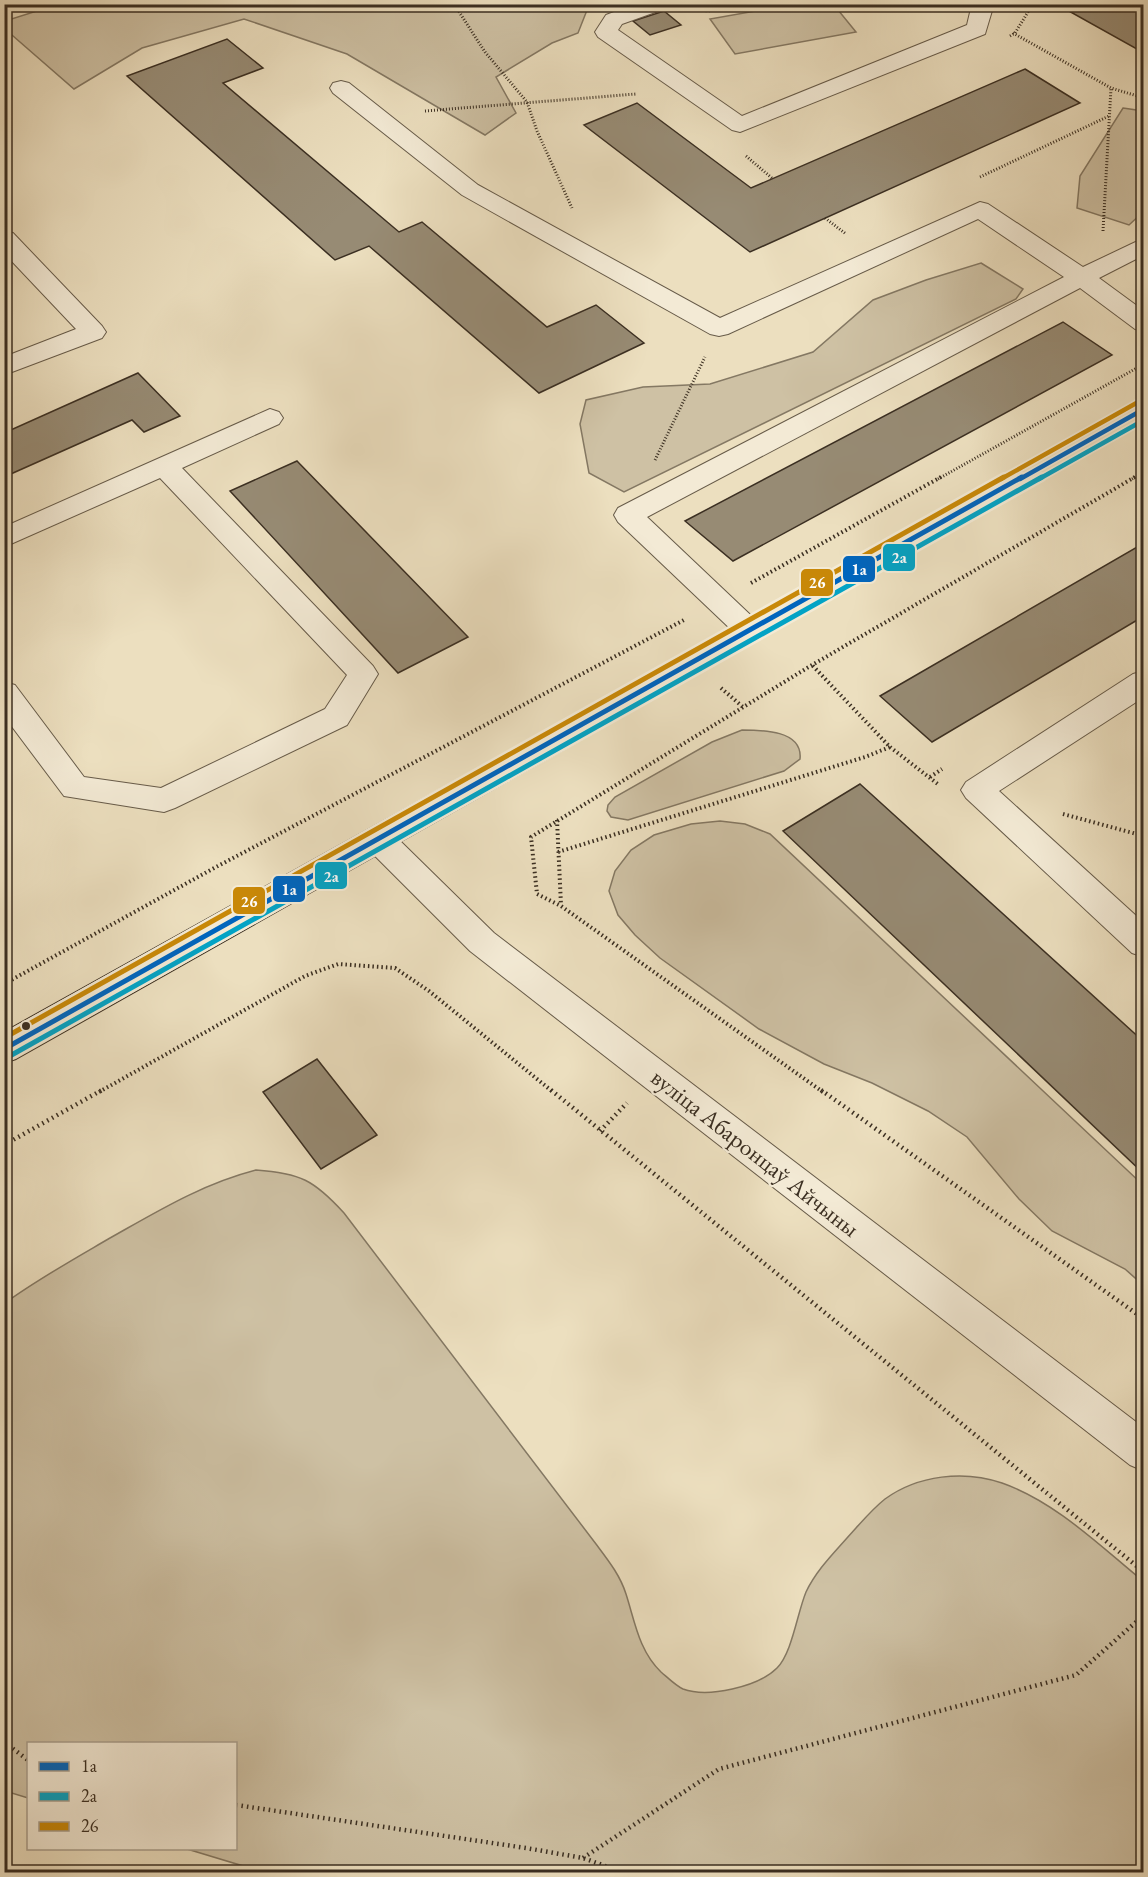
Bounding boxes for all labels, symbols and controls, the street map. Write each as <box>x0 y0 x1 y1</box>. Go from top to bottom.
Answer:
line badge: 2а <box>882 543 916 572</box>
text: 2а <box>891 547 908 568</box>
line badge: 1а <box>842 555 876 583</box>
text: 1а <box>851 559 868 580</box>
line badge: 26 <box>800 568 834 597</box>
text: 26 <box>809 572 826 593</box>
line badge: 2а <box>314 861 348 890</box>
text: 2а <box>323 866 340 887</box>
line badge: 1а <box>272 875 306 903</box>
text: 1а <box>281 879 298 900</box>
line badge: 26 <box>232 886 266 915</box>
text: 26 <box>241 891 258 912</box>
unlabelled marker <box>20 1020 32 1032</box>
street label: вуліца Абаронцаў Айчыны <box>645 1062 866 1244</box>
legend <box>27 1742 237 1850</box>
text: 1а <box>81 1754 98 1777</box>
text: 2а <box>81 1784 98 1807</box>
text: 26 <box>81 1814 99 1837</box>

